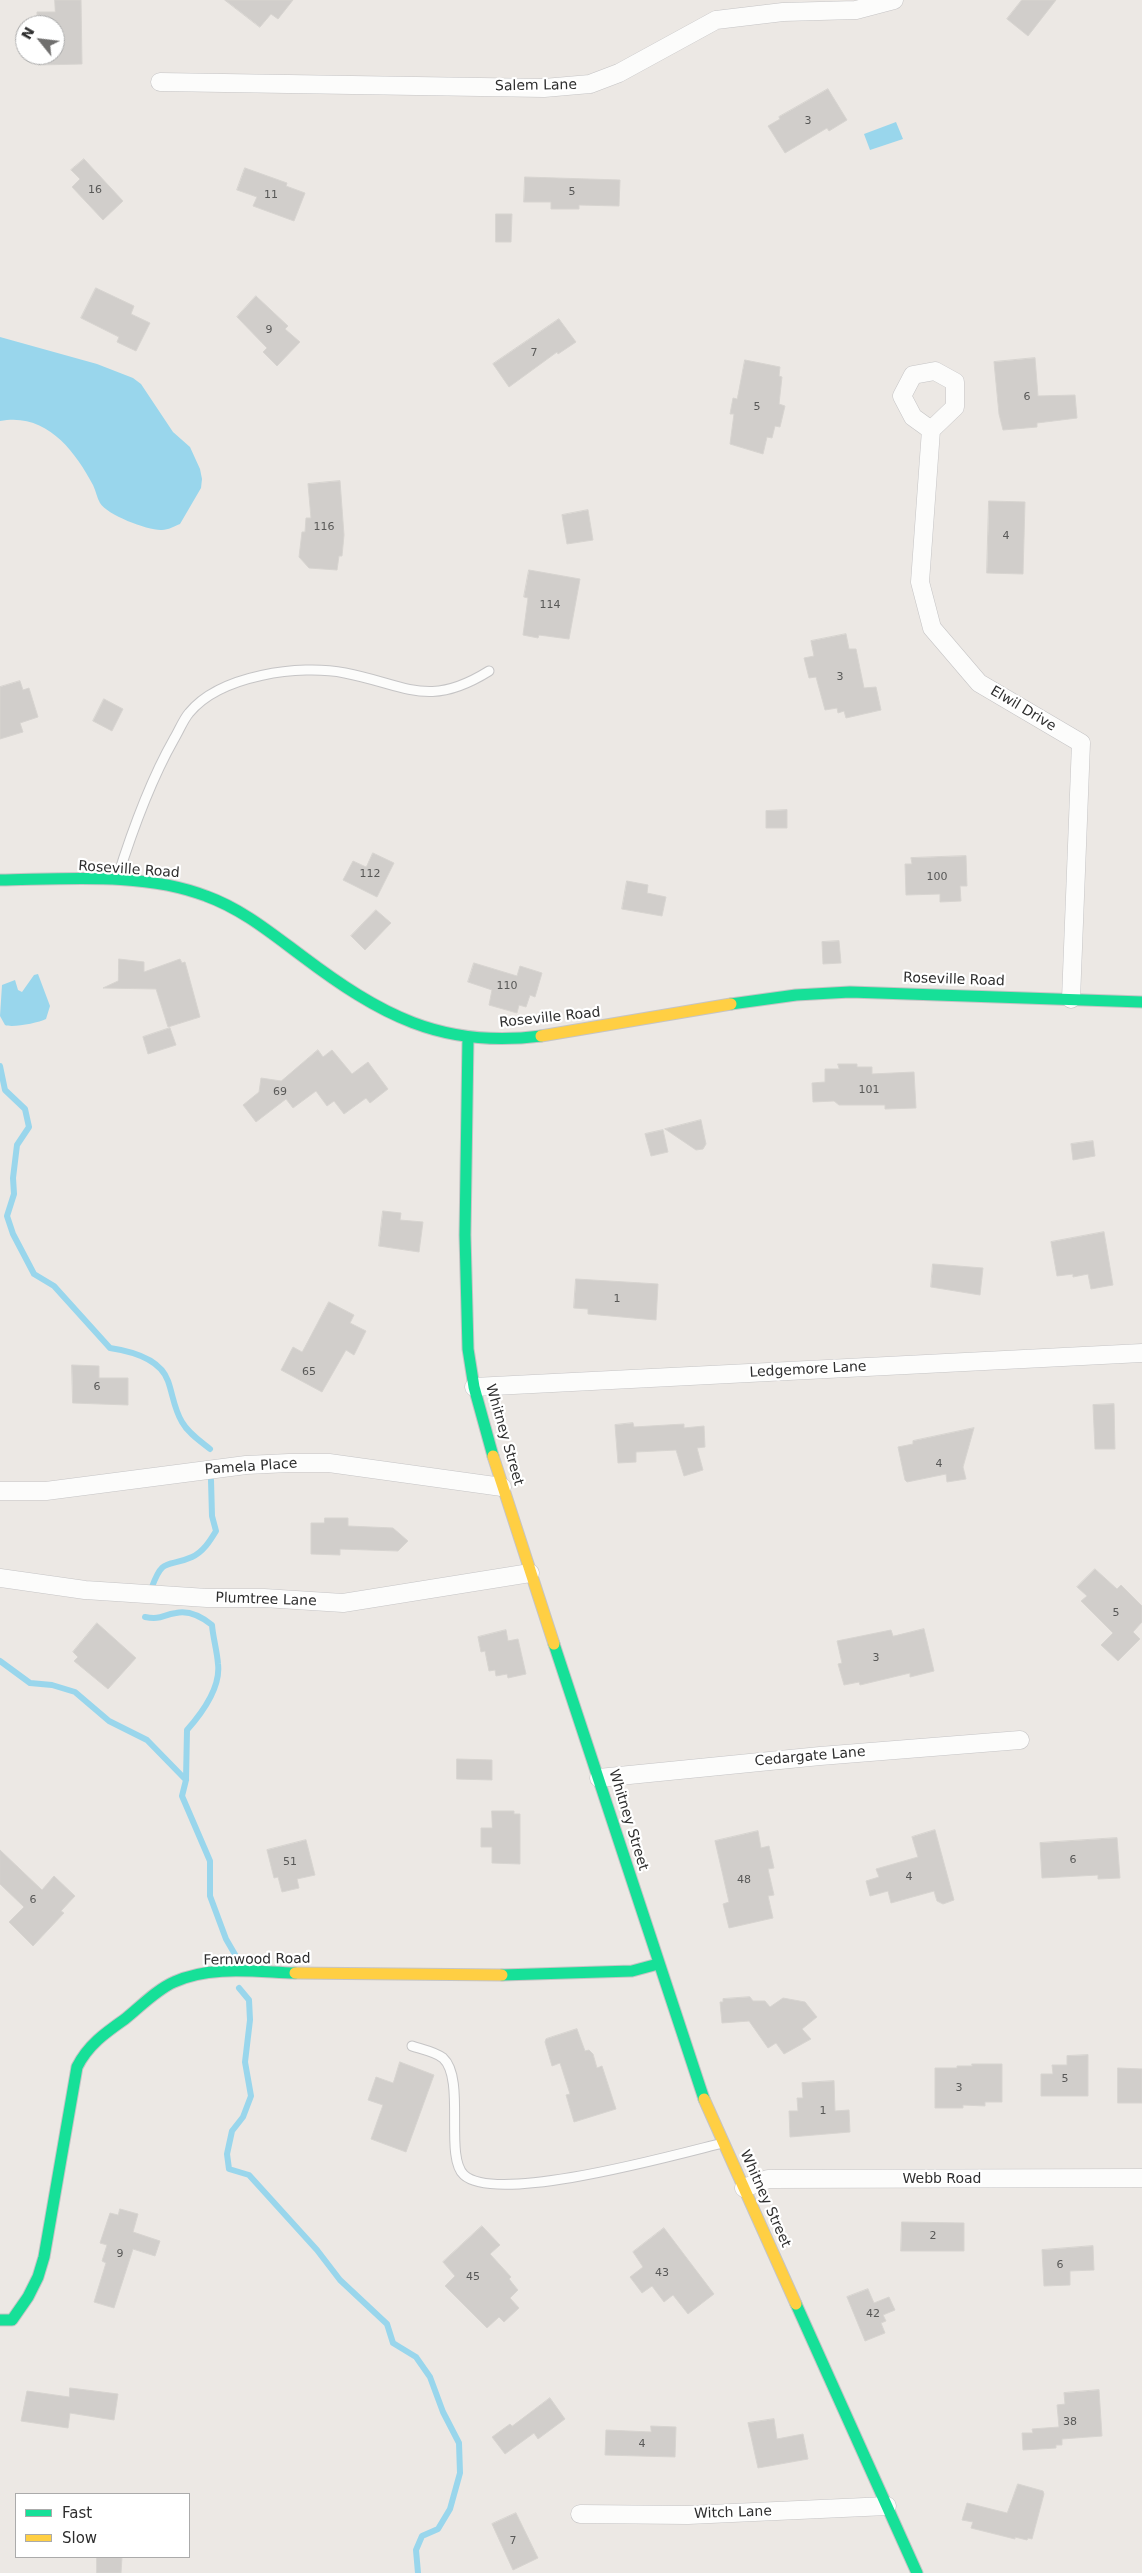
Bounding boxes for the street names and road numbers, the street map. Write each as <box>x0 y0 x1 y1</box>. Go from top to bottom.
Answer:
street label: Salem Lane <box>495 77 577 95</box>
street label: Elwil Drive <box>987 683 1059 735</box>
street label: Roseville Road <box>78 858 180 882</box>
street label: Roseville Road <box>903 970 1005 990</box>
street label: Roseville Road <box>499 1004 601 1032</box>
street label: Ledgemore Lane <box>749 1359 867 1381</box>
street label: Whitney Street <box>481 1382 527 1488</box>
street label: Pamela Place <box>204 1455 298 1479</box>
street label: Plumtree Lane <box>215 1590 317 1610</box>
street label: Cedargate Lane <box>754 1744 866 1770</box>
street label: Whitney Street <box>605 1767 651 1873</box>
street label: Fernwood Road <box>203 1951 311 1969</box>
street label: Whitney Street <box>736 2148 794 2250</box>
street label: Webb Road <box>903 2171 981 2187</box>
street label: Witch Lane <box>694 2503 772 2523</box>

